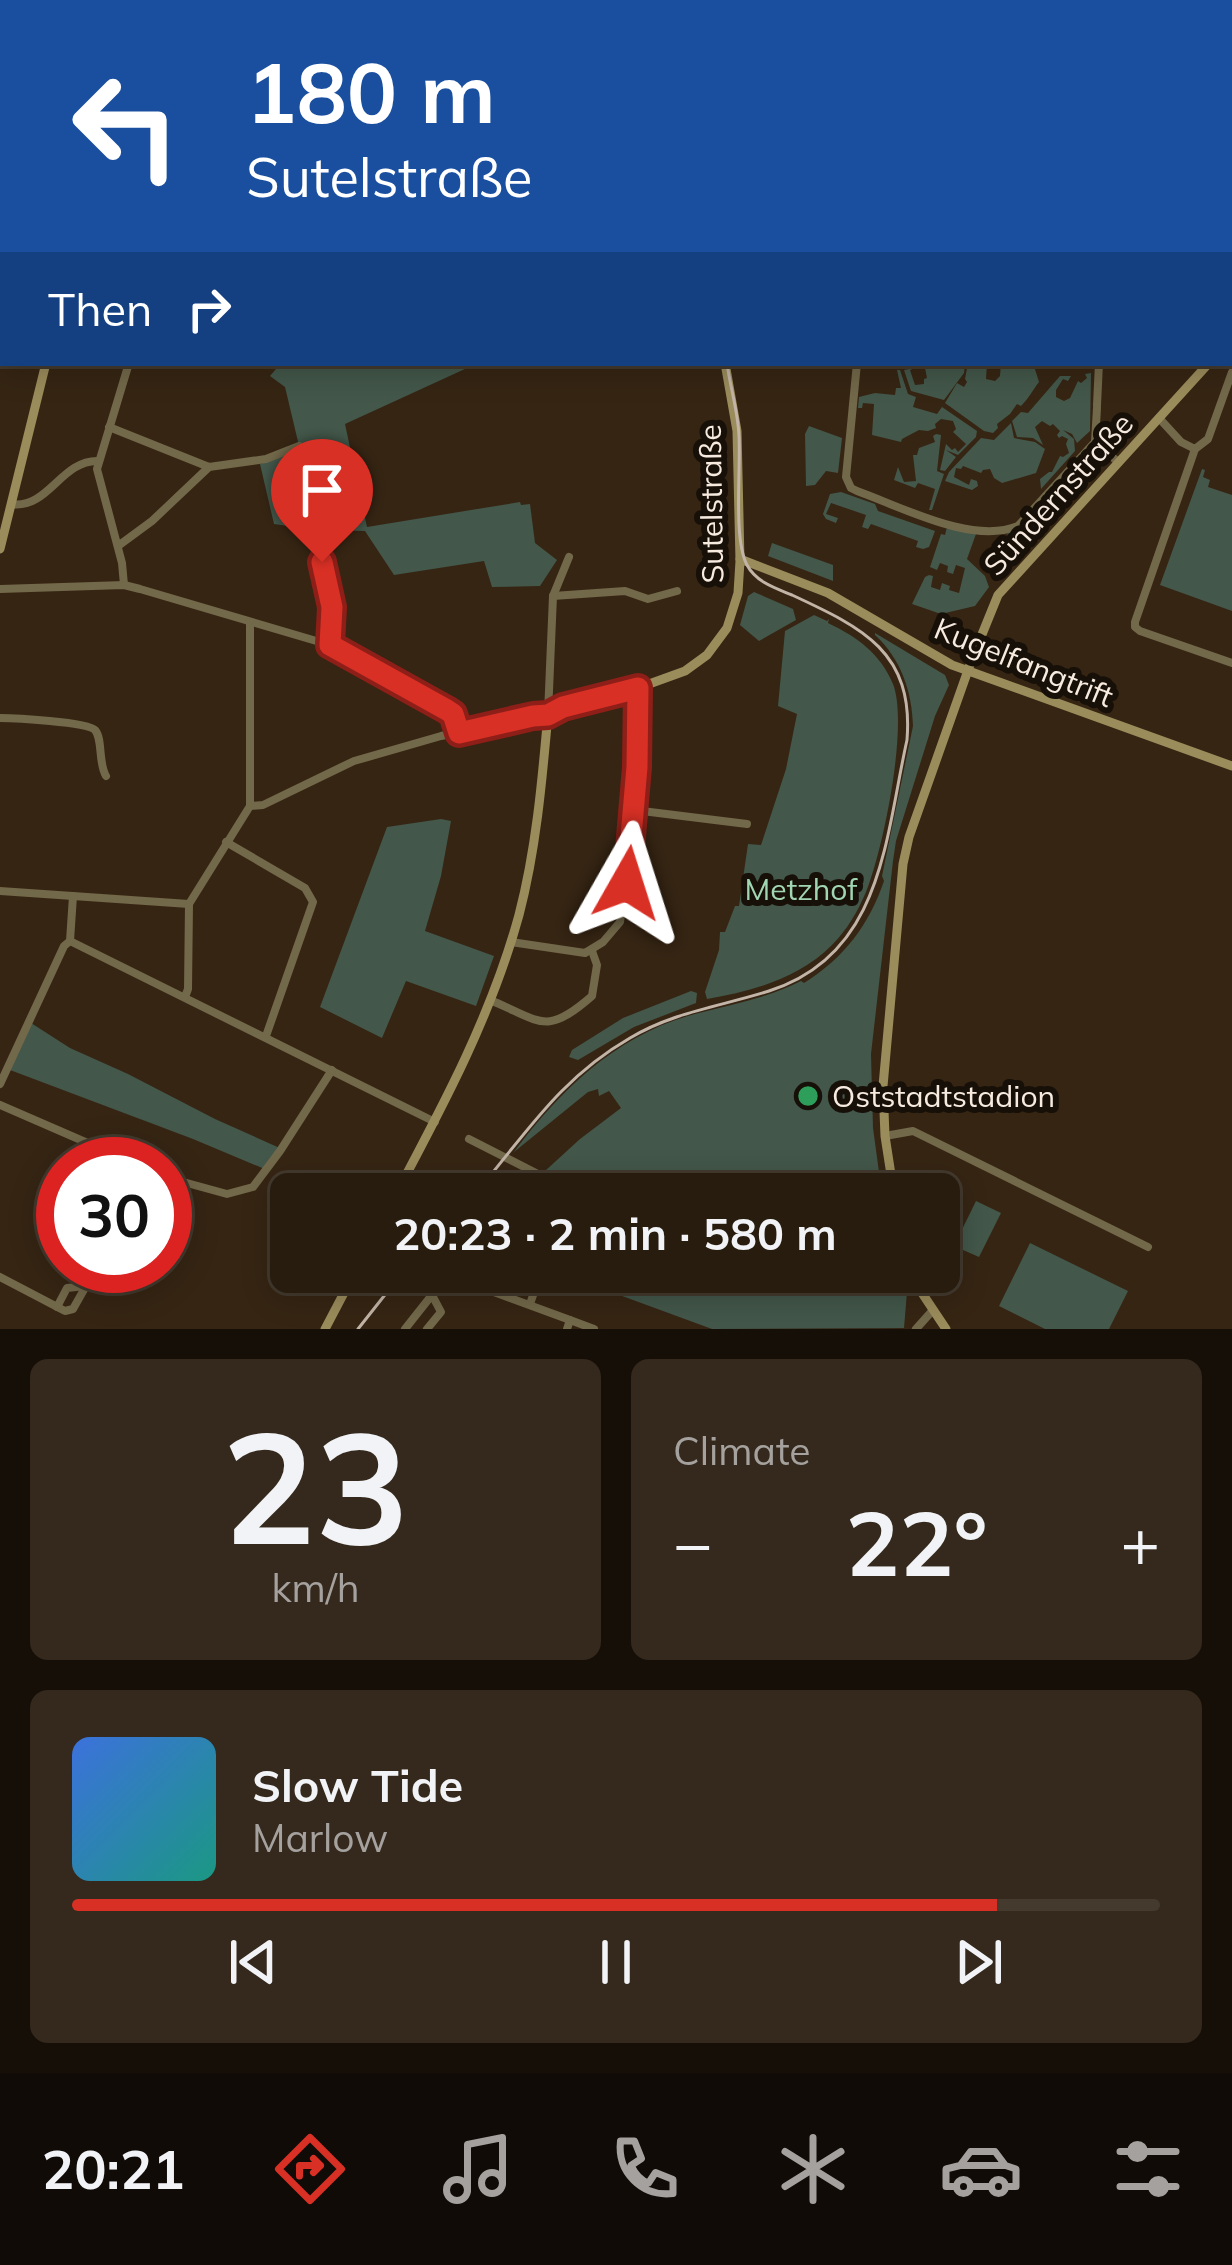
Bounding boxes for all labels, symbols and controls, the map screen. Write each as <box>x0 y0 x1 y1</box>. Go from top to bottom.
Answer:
text: 180 m <box>246 39 496 144</box>
icon: left <box>48 48 204 204</box>
text: Sutelstraße <box>246 143 532 211</box>
icon: right <box>176 276 242 342</box>
text: Then <box>48 281 152 337</box>
street label: Sündernstraße <box>975 405 1141 583</box>
street label: Sutelstraße <box>691 424 731 584</box>
pin <box>271 439 373 562</box>
icon: arrive <box>289 457 355 523</box>
street label: Kugelfangtrift <box>929 609 1119 715</box>
position arrow <box>564 820 690 946</box>
park label: Metzhof <box>745 870 858 908</box>
place label: Oststadtstadion <box>832 1077 1055 1115</box>
marker: Oststadtstadion <box>795 1083 821 1109</box>
speed limit sign: 30 <box>36 1137 192 1293</box>
text: 20:23 · 2 min · 580 m <box>393 1205 837 1261</box>
text: 23 <box>222 1387 409 1583</box>
text: Climate <box>673 1426 811 1475</box>
text: 22° <box>845 1486 988 1599</box>
text: − <box>673 1501 713 1584</box>
text: + <box>1120 1501 1160 1584</box>
text: km/h <box>271 1563 360 1612</box>
text: Slow Tide <box>252 1757 463 1813</box>
text: Marlow <box>252 1813 388 1862</box>
icon: previous <box>220 1929 286 1995</box>
icon: pause <box>583 1929 649 1995</box>
icon: next <box>946 1929 1012 1995</box>
icon: directions <box>268 2127 352 2211</box>
icon: music <box>436 2127 520 2211</box>
icon: phone <box>603 2127 687 2211</box>
icon: climate <box>771 2127 855 2211</box>
icon: car <box>939 2127 1023 2211</box>
icon: filters <box>1106 2127 1190 2211</box>
text: 20:21 <box>42 2135 185 2203</box>

